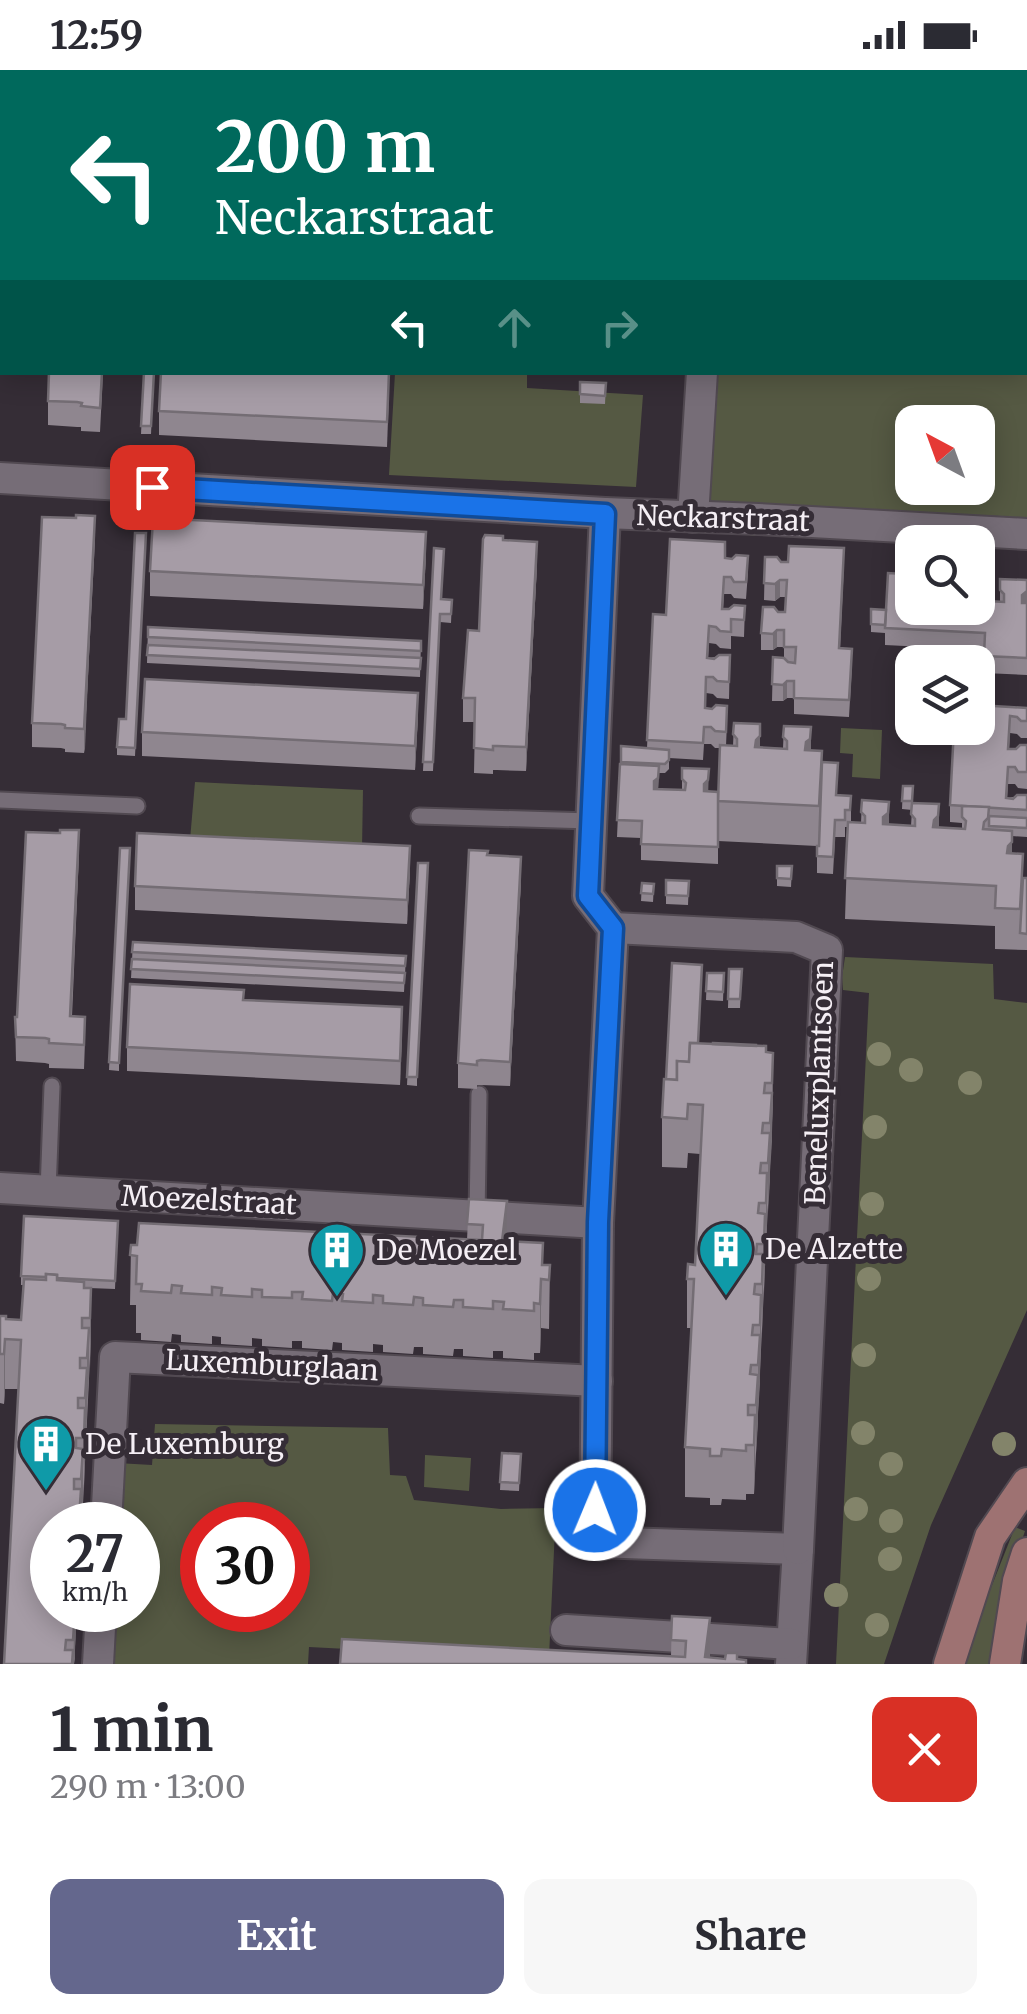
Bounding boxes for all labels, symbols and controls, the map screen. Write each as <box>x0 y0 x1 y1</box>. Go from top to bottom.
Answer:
text: 12:59 <box>50 12 143 59</box>
text: 200 m <box>215 103 435 191</box>
icon: left <box>50 110 180 240</box>
text: Neckarstraat <box>215 190 494 246</box>
icon: left <box>382 300 437 355</box>
icon: ahead <box>487 300 542 355</box>
icon: right <box>592 300 647 355</box>
north arrow <box>895 405 995 505</box>
map controls <box>895 405 995 745</box>
pin <box>110 445 195 530</box>
icon: arrive <box>125 460 180 515</box>
street label: Neckarstraat <box>636 497 810 539</box>
button: search <box>895 525 995 625</box>
button: layers <box>895 645 995 745</box>
street label: Beneluxplantsoen <box>797 961 841 1205</box>
street label: Moezelstraat <box>120 1177 298 1223</box>
building icon: De Alzette <box>696 1219 756 1298</box>
building icon: De Moezel <box>307 1220 367 1299</box>
place label: De Alzette <box>765 1231 903 1267</box>
place label: De Moezel <box>376 1232 517 1268</box>
street label: Luxemburglaan <box>165 1341 379 1389</box>
building icon: De Luxemburg <box>16 1414 76 1493</box>
place label: De Luxemburg <box>85 1426 284 1462</box>
position arrow <box>543 1458 647 1562</box>
speed limit sign: 30 <box>180 1502 310 1632</box>
text: 27 <box>66 1523 124 1586</box>
text: km/h <box>62 1576 128 1608</box>
text: 1 min <box>50 1692 213 1767</box>
button: close <box>872 1697 977 1802</box>
text: 290 m · 13:00 <box>50 1767 246 1807</box>
button: Exit <box>50 1879 504 1994</box>
button: Share <box>524 1879 977 1994</box>

